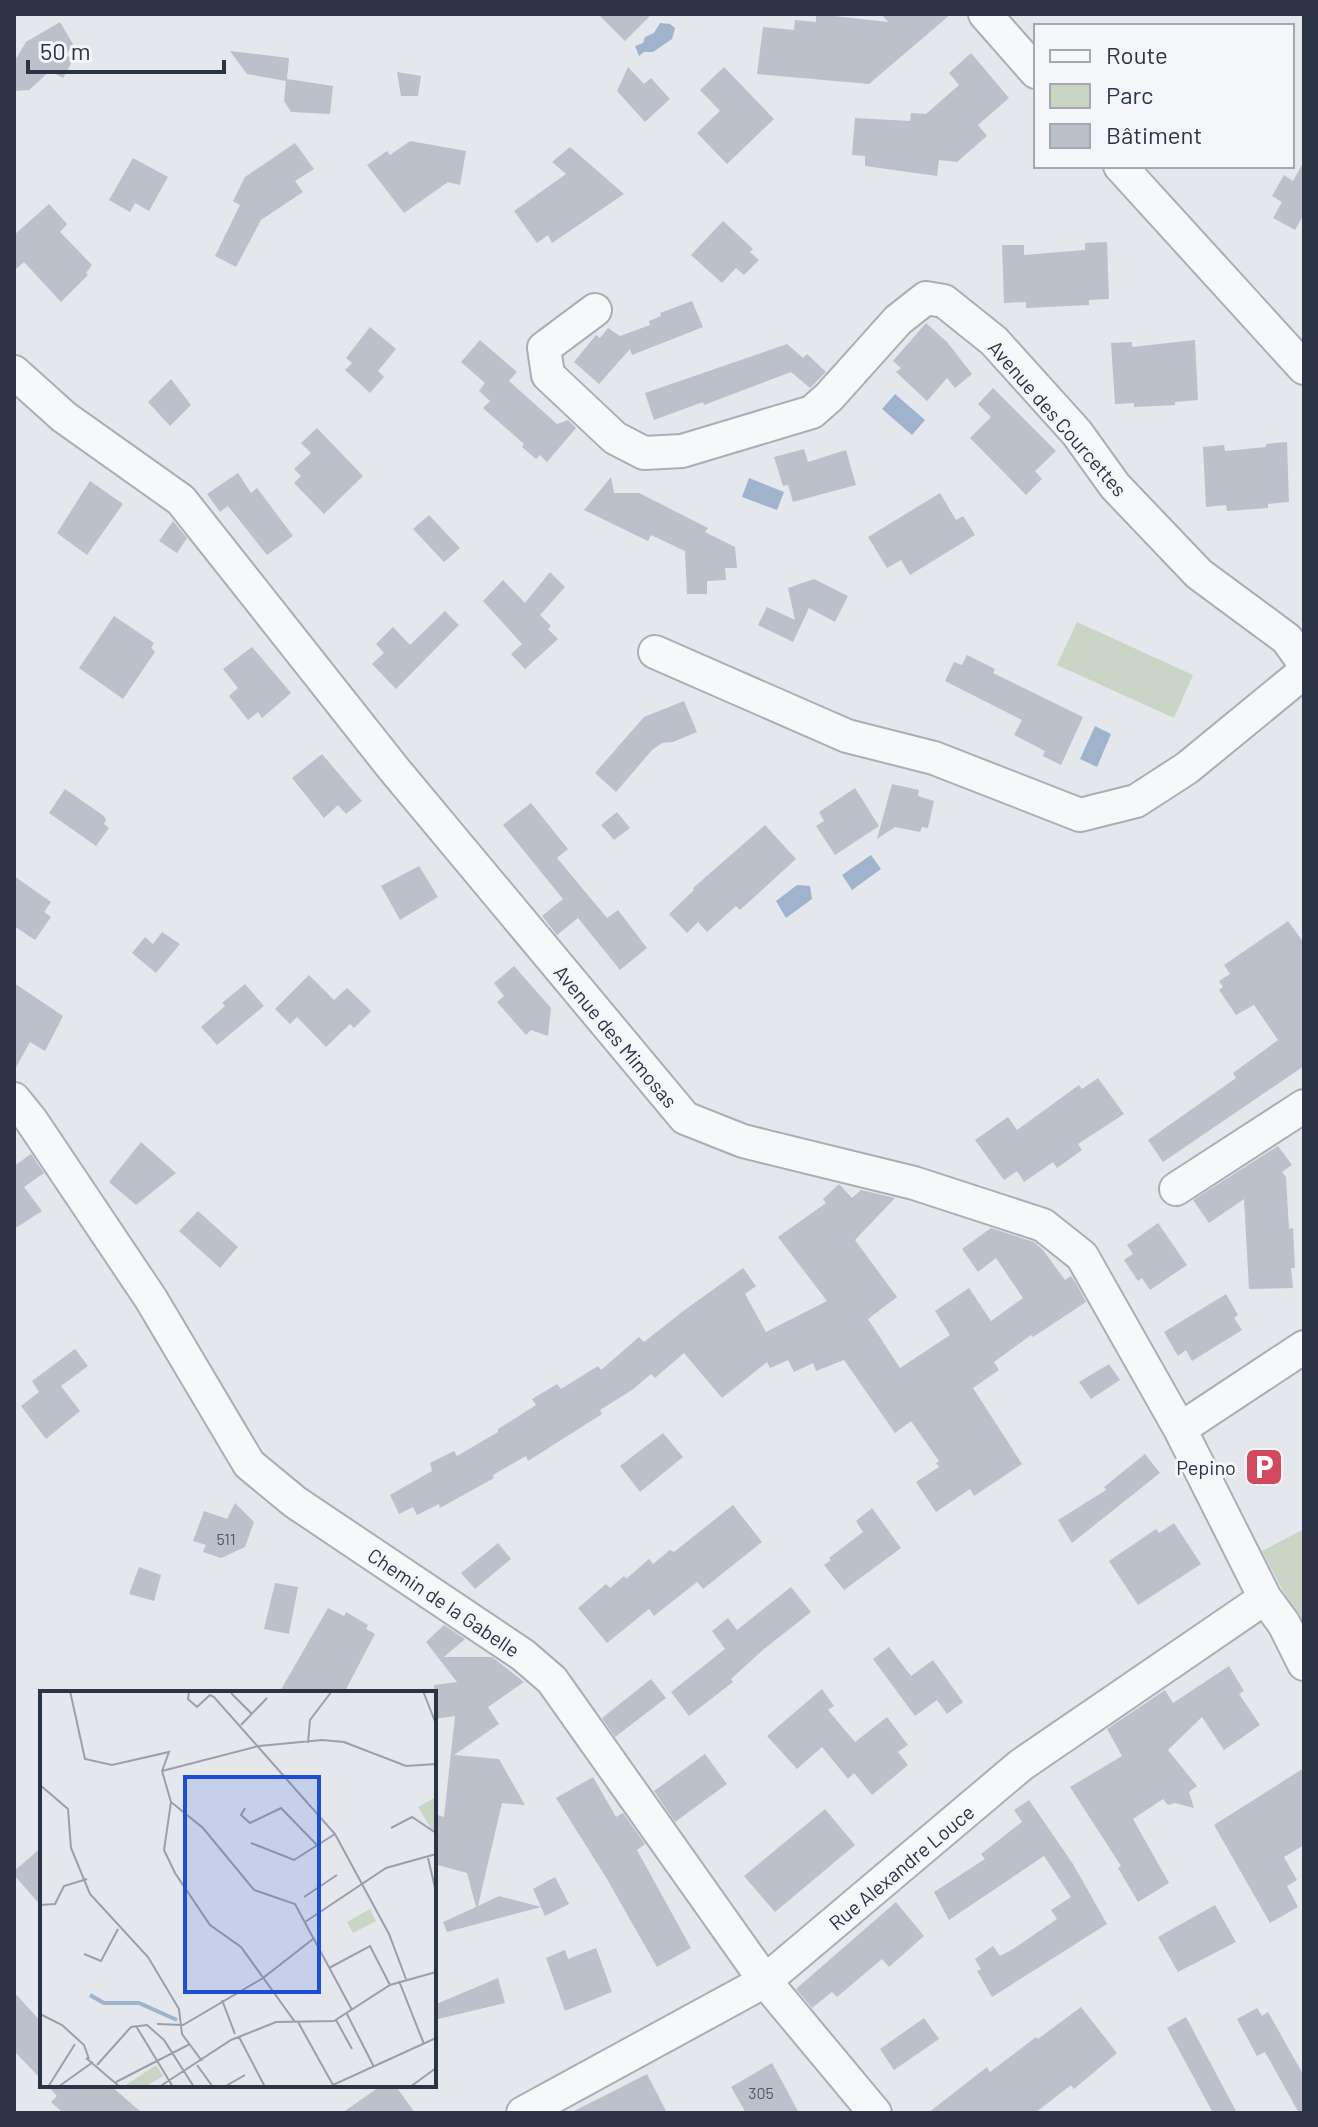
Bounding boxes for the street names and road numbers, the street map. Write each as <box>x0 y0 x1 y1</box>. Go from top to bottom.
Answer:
street label: Avenue des Courcettes <box>984 335 1132 501</box>
street label: Avenue des Mimosas <box>549 960 683 1112</box>
street label: Chemin de la Gabelle <box>364 1542 524 1662</box>
street label: Rue Alexandre Louce <box>824 1799 978 1935</box>

